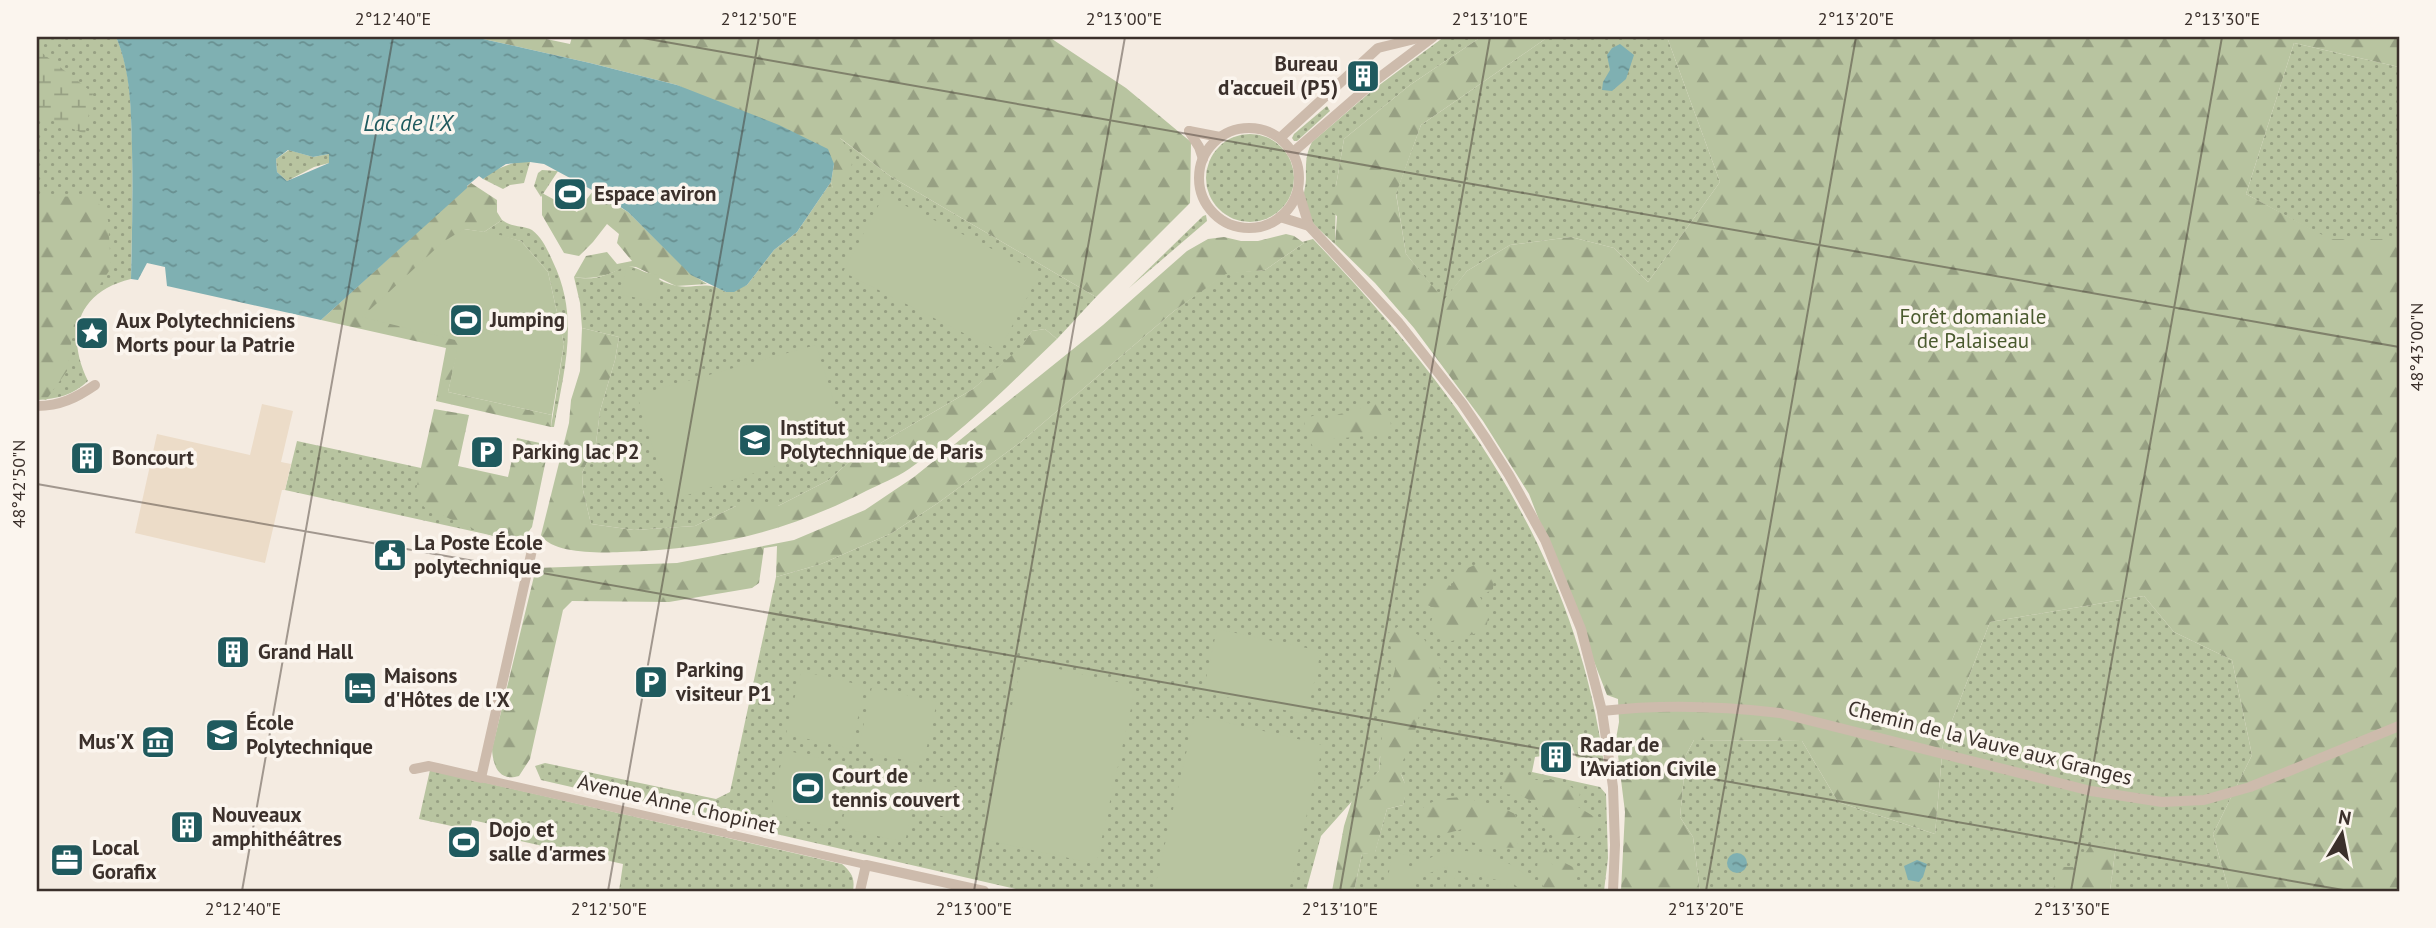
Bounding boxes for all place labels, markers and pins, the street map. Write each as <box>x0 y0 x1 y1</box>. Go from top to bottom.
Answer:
place label: Bureau d'accueil (P5) <box>1218 50 1338 101</box>
building icon: Bureau d'accueil (P5) <box>1344 57 1382 95</box>
sports icon: Espace aviron <box>551 175 589 213</box>
place label: Espace aviron <box>594 180 716 207</box>
sports icon: Jumping <box>447 301 485 339</box>
place label: Jumping <box>489 306 565 333</box>
place label: Aux Polytechniciens Morts pour la Patrie <box>116 307 295 358</box>
place icon: Aux Polytechniciens Morts pour la Patrie <box>73 314 111 352</box>
place label: Institut Polytechnique de Paris <box>780 414 983 465</box>
school or university icon: Institut Polytechnique de Paris <box>736 421 774 459</box>
parking icon: Parking lac P2 <box>468 433 506 471</box>
place label: Parking lac P2 <box>512 438 640 465</box>
building icon: Boncourt <box>68 439 106 477</box>
place label: Boncourt <box>112 444 194 471</box>
place label: La Poste École polytechnique <box>414 529 543 580</box>
public building icon: La Poste École polytechnique <box>371 536 409 574</box>
building icon: Grand Hall <box>214 633 252 671</box>
place label: Grand Hall <box>258 638 354 665</box>
place label: Parking visiteur P1 <box>675 656 772 707</box>
place label: Maisons d'Hôtes de l'X <box>384 662 510 713</box>
parking icon: Parking visiteur P1 <box>632 663 670 701</box>
hotel icon: Maisons d'Hôtes de l'X <box>341 669 379 707</box>
place label: École Polytechnique <box>246 709 373 760</box>
school or university icon: École Polytechnique <box>203 716 241 754</box>
museum icon: Mus'X <box>139 723 177 761</box>
place label: Mus'X <box>78 728 135 755</box>
place label: Radar de l’Aviation Civile <box>1580 731 1716 782</box>
building icon: Radar de l’Aviation Civile <box>1537 738 1575 776</box>
place label: Court de tennis couvert <box>832 762 960 813</box>
sports icon: Court de tennis couvert <box>789 769 827 807</box>
place label: Nouveaux amphithéâtres <box>212 801 342 852</box>
building icon: Nouveaux amphithéâtres <box>168 808 206 846</box>
place label: Dojo et salle d'armes <box>489 816 606 867</box>
sports icon: Dojo et salle d'armes <box>445 823 483 861</box>
place label: Local Gorafix <box>92 834 157 885</box>
office icon: Local Gorafix <box>48 841 86 879</box>

